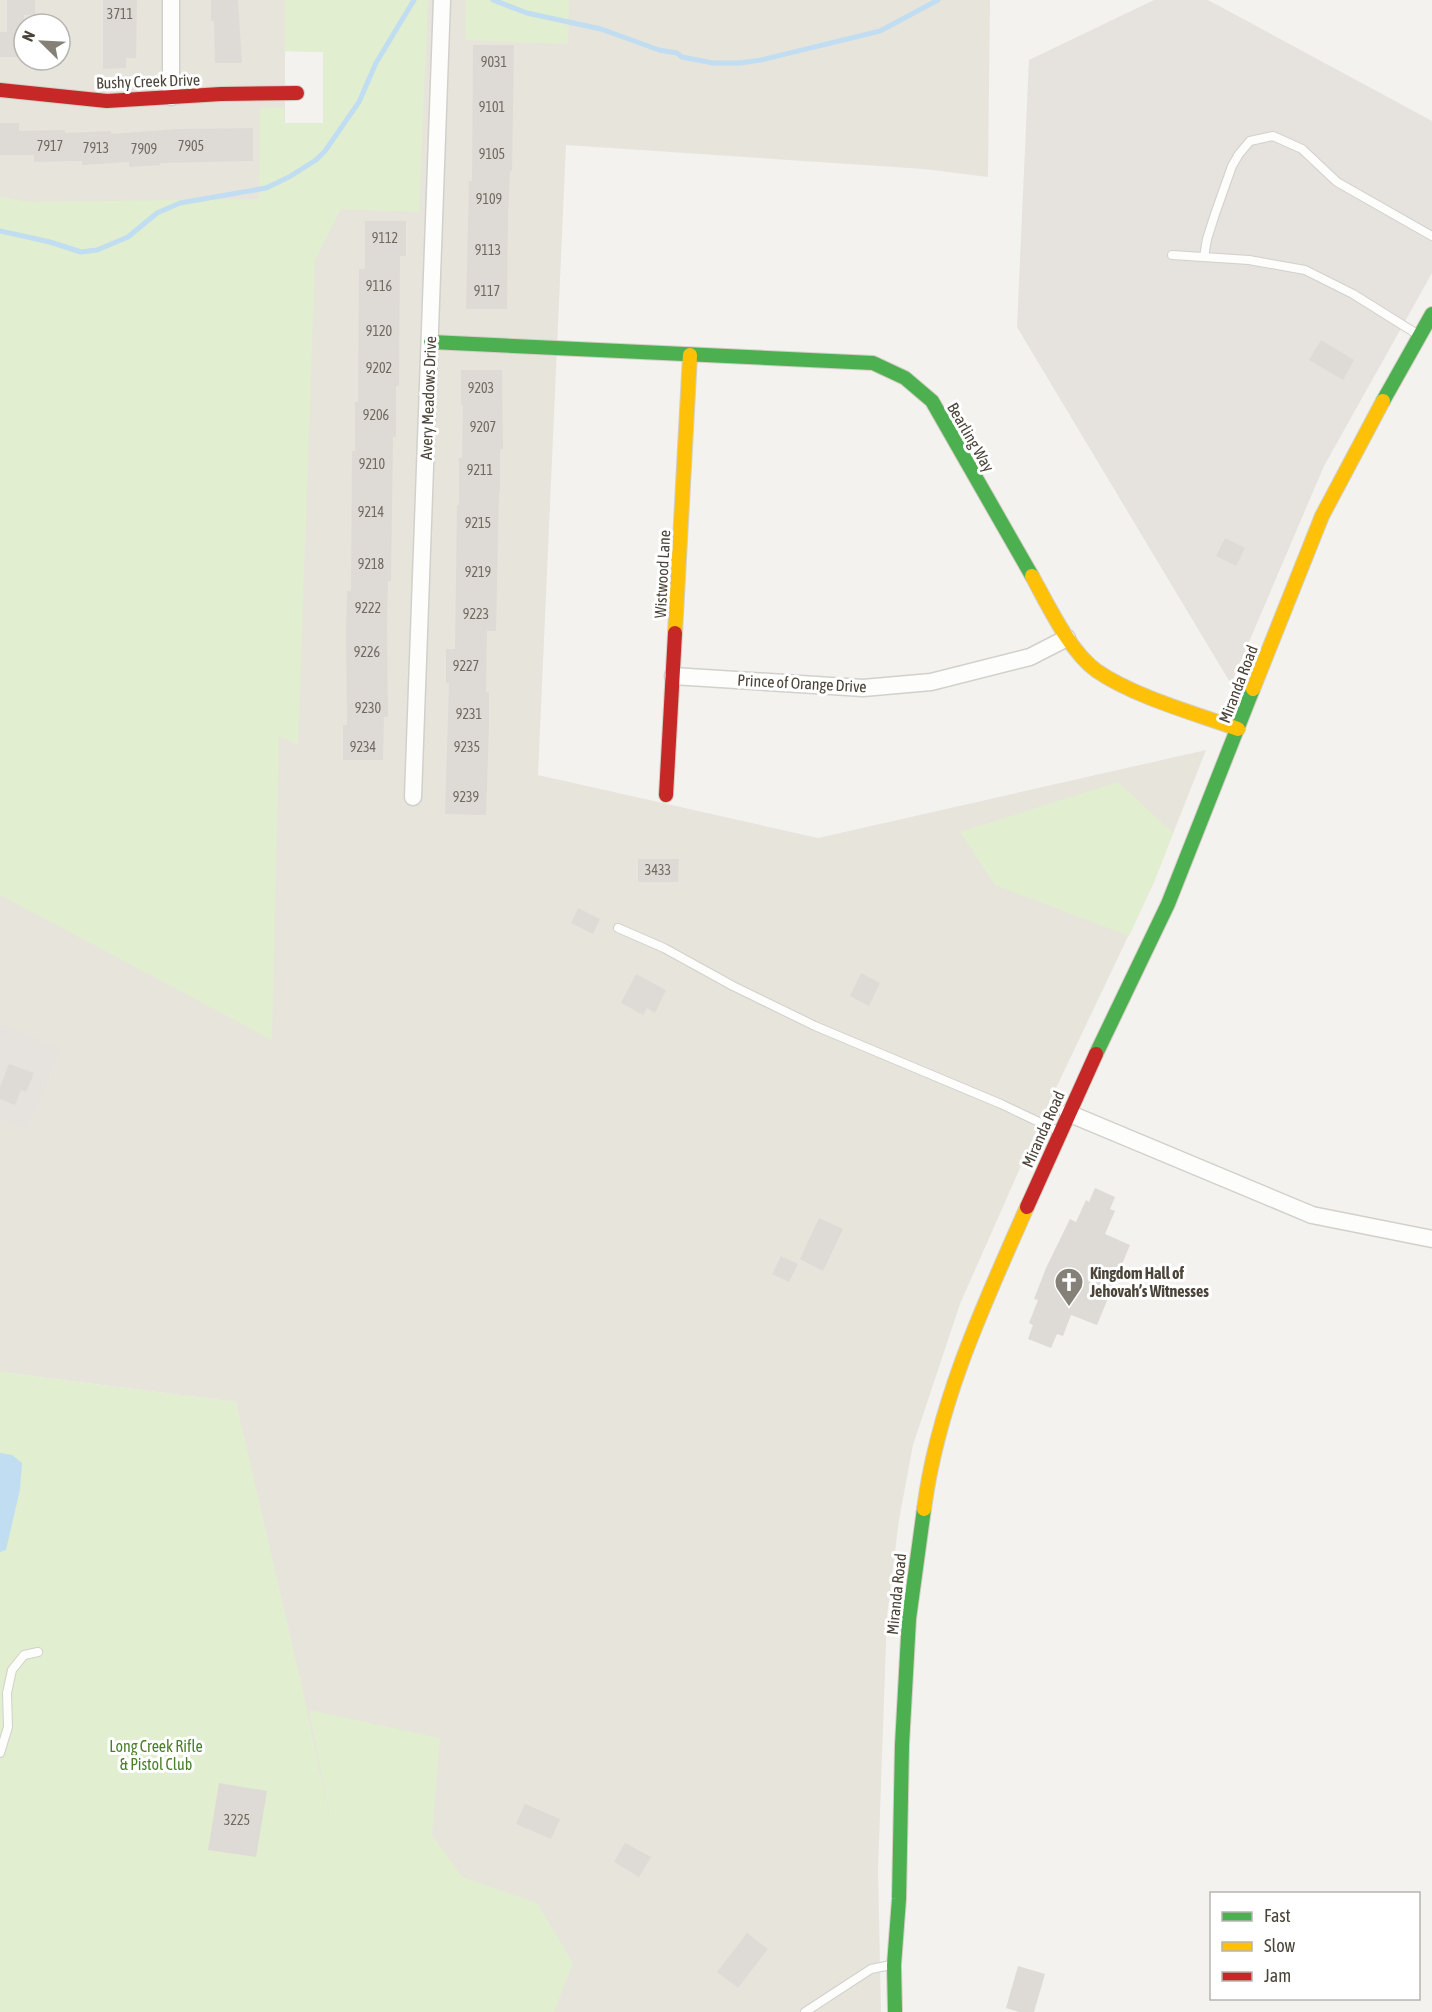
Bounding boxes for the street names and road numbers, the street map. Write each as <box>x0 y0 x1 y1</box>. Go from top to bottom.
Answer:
street label: Bushy Creek Drive <box>96 70 200 93</box>
street label: Avery Meadows Drive <box>417 336 440 460</box>
street label: Bearling Way <box>943 399 998 476</box>
street label: Wistwood Lane <box>651 529 673 619</box>
street label: Miranda Road <box>1215 643 1261 725</box>
street label: Prince of Orange Drive <box>737 671 867 696</box>
street label: Miranda Road <box>1018 1088 1068 1170</box>
street label: Miranda Road <box>883 1552 909 1636</box>

